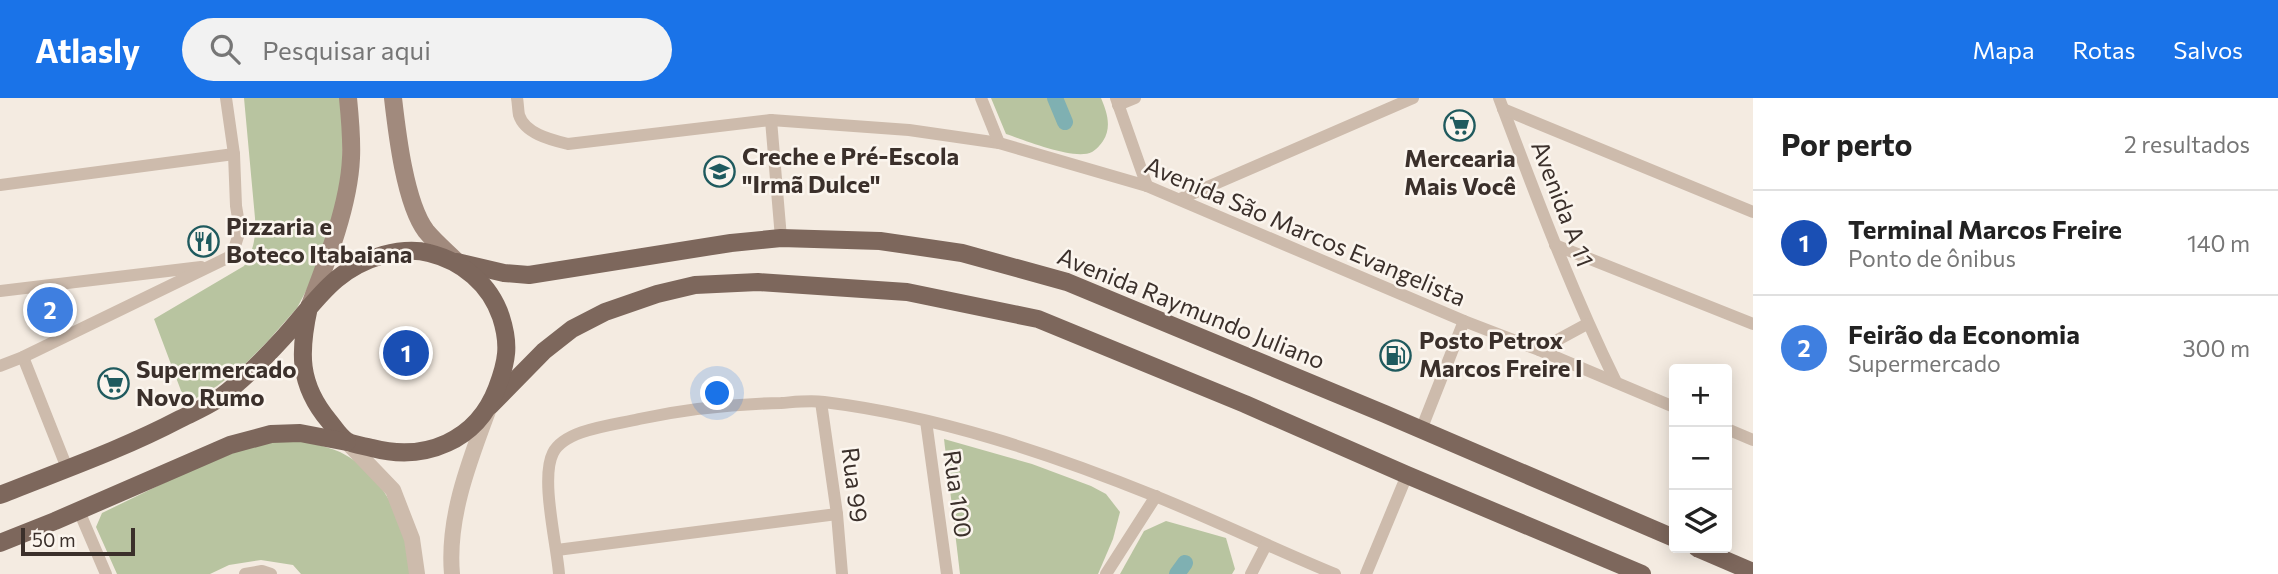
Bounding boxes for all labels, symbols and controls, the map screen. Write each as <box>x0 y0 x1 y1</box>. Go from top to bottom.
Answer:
search box <box>182 18 672 81</box>
text: Atlasly <box>35 29 140 70</box>
icon: search <box>206 30 244 68</box>
text: Pesquisar aqui <box>262 34 431 65</box>
text: Mapa <box>1973 35 2035 64</box>
text: Rotas <box>2073 35 2135 64</box>
text: Salvos <box>2173 35 2243 64</box>
supermarket icon: Mercearia Mais Você <box>1443 108 1477 142</box>
text: Por perto <box>1781 125 1913 162</box>
text: 2 resultados <box>2124 130 2250 158</box>
street label: Avenida A 11 <box>1526 136 1601 271</box>
place label: Creche e Pré-Escola "Irmã Dulce" <box>742 141 959 198</box>
place label: Mercearia Mais Você <box>1404 143 1516 200</box>
street label: Avenida São Marcos Evangelista <box>1141 150 1470 312</box>
school or university icon: Creche e Pré-Escola "Irmã Dulce" <box>702 154 736 188</box>
place label: Pizzaria e Boteco Itabaiana <box>226 211 412 268</box>
text: Terminal Marcos Freire <box>1848 213 2122 244</box>
restaurant icon: Pizzaria e Boteco Itabaiana <box>186 224 220 258</box>
text: 1 <box>1799 229 1809 257</box>
text: 140 m <box>2187 229 2250 257</box>
street label: Avenida Raymundo Juliano <box>1054 241 1330 375</box>
text: Ponto de ônibus <box>1848 244 2016 272</box>
pin: 2 <box>27 284 73 336</box>
text: Feirão da Economia <box>1848 318 2080 349</box>
place label: Posto Petrox Marcos Freire I <box>1419 325 1583 382</box>
pin: 1 <box>383 327 429 379</box>
text: 2 <box>1797 334 1811 362</box>
text: 300 m <box>2182 334 2250 362</box>
fuel station icon: Posto Petrox Marcos Freire I <box>1379 338 1413 372</box>
text: Supermercado <box>1848 349 2001 377</box>
place label: Supermercado Novo Rumo <box>136 354 297 411</box>
map controls <box>1669 364 1732 553</box>
button: + <box>1669 364 1732 427</box>
supermarket icon: Supermercado Novo Rumo <box>96 367 130 401</box>
your location <box>700 376 734 410</box>
button: − <box>1669 427 1732 490</box>
street label: Rua 99 <box>836 446 874 524</box>
street label: Rua 100 <box>938 448 979 539</box>
button: layers <box>1669 490 1732 553</box>
scale bar <box>21 525 135 557</box>
text: 50 m <box>32 528 76 551</box>

